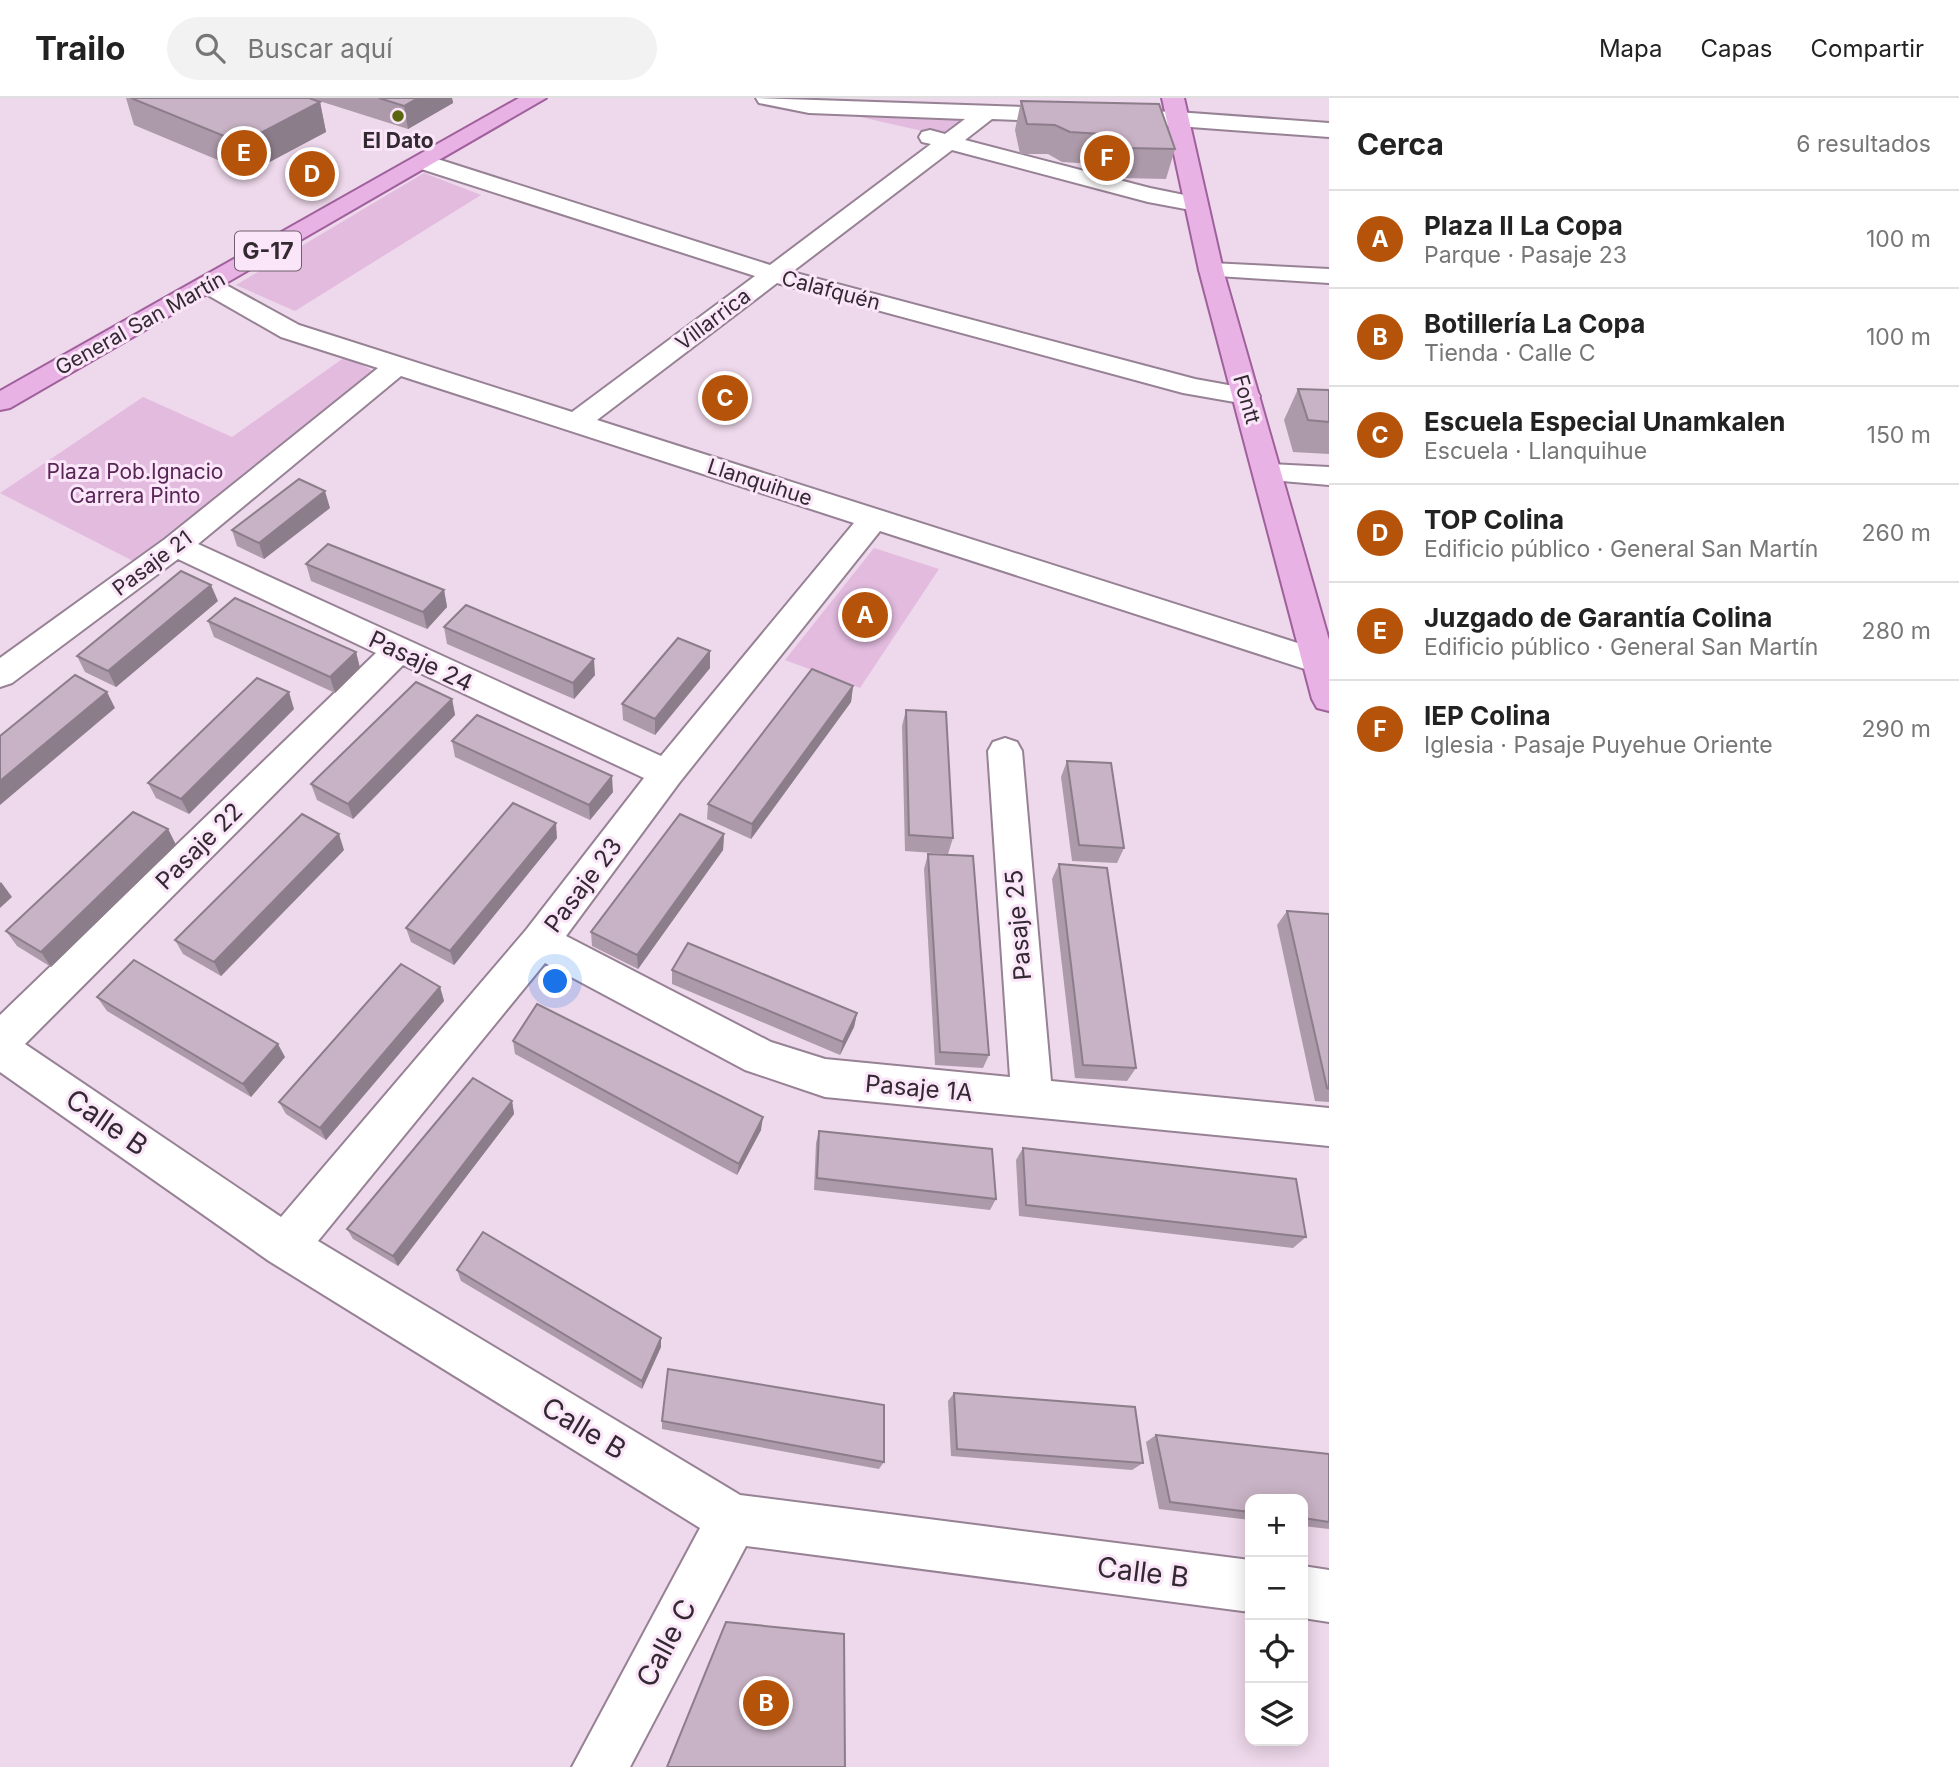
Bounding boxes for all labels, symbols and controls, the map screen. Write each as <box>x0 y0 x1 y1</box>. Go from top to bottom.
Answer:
search box <box>167 17 657 80</box>
text: Trailo <box>35 28 125 68</box>
icon: search <box>191 29 229 67</box>
text: Buscar aquí <box>247 33 393 64</box>
text: Mapa <box>1599 34 1662 63</box>
text: Capas <box>1700 34 1773 63</box>
text: Compartir <box>1811 34 1924 63</box>
marker: El Dato <box>390 108 406 124</box>
text: Cerca <box>1357 126 1444 162</box>
pin: E <box>221 127 267 179</box>
place label: El Dato <box>362 128 434 153</box>
text: 6 resultados <box>1796 130 1931 158</box>
pin: F <box>1084 132 1130 184</box>
pin: D <box>289 148 335 200</box>
text: Plaza II La Copa <box>1424 210 1623 241</box>
text: A <box>1371 225 1389 253</box>
text: 100 m <box>1866 225 1931 253</box>
road number: G-17 <box>235 232 301 270</box>
text: Parque · Pasaje 23 <box>1424 241 1627 269</box>
street label: Calafquén <box>779 265 883 315</box>
street label: General San Martín <box>51 266 229 380</box>
street label: Villarrica <box>671 283 755 355</box>
text: Botillería La Copa <box>1424 308 1645 339</box>
text: B <box>1372 323 1388 351</box>
text: 100 m <box>1866 323 1931 351</box>
text: Tienda · Calle C <box>1424 339 1596 367</box>
pin: C <box>702 372 748 424</box>
street label: Fontt <box>1228 372 1266 427</box>
text: Escuela Especial Unamkalen <box>1424 406 1785 437</box>
text: C <box>1371 421 1389 449</box>
text: 150 m <box>1867 421 1931 449</box>
text: Escuela · Llanquihue <box>1424 437 1647 465</box>
street label: Llanquihue <box>704 453 816 511</box>
park label: Plaza Pob.Ignacio Carrera Pinto <box>47 459 223 508</box>
text: TOP Colina <box>1424 504 1564 535</box>
text: D <box>1372 519 1388 547</box>
text: 260 m <box>1862 519 1931 547</box>
street label: Pasaje 21 <box>107 525 197 601</box>
text: Edificio público · General San Martín <box>1424 535 1818 563</box>
pin: A <box>842 589 888 641</box>
text: Juzgado de Garantía Colina <box>1424 602 1772 633</box>
text: E <box>1373 617 1387 645</box>
text: 280 m <box>1862 617 1931 645</box>
street label: Pasaje 24 <box>364 624 478 698</box>
text: Edificio público · General San Martín <box>1424 633 1818 661</box>
text: IEP Colina <box>1424 700 1551 731</box>
text: F <box>1373 715 1387 743</box>
text: 290 m <box>1862 715 1931 743</box>
text: Iglesia · Pasaje Puyehue Oriente <box>1424 731 1773 759</box>
street label: Pasaje 22 <box>150 797 248 895</box>
street label: Pasaje 23 <box>538 832 628 938</box>
street label: Pasaje 25 <box>999 869 1037 981</box>
your location <box>538 964 572 998</box>
street label: Pasaje 1A <box>864 1069 974 1107</box>
street label: Calle B <box>59 1082 155 1162</box>
street label: Calle B <box>536 1390 632 1466</box>
map controls <box>1245 1494 1308 1746</box>
button: + <box>1245 1494 1308 1557</box>
street label: Calle B <box>1095 1550 1191 1594</box>
button: − <box>1245 1557 1308 1620</box>
street label: Calle C <box>629 1593 703 1693</box>
button: locate <box>1245 1620 1308 1683</box>
pin: B <box>743 1677 789 1729</box>
button: layers <box>1245 1683 1308 1746</box>

